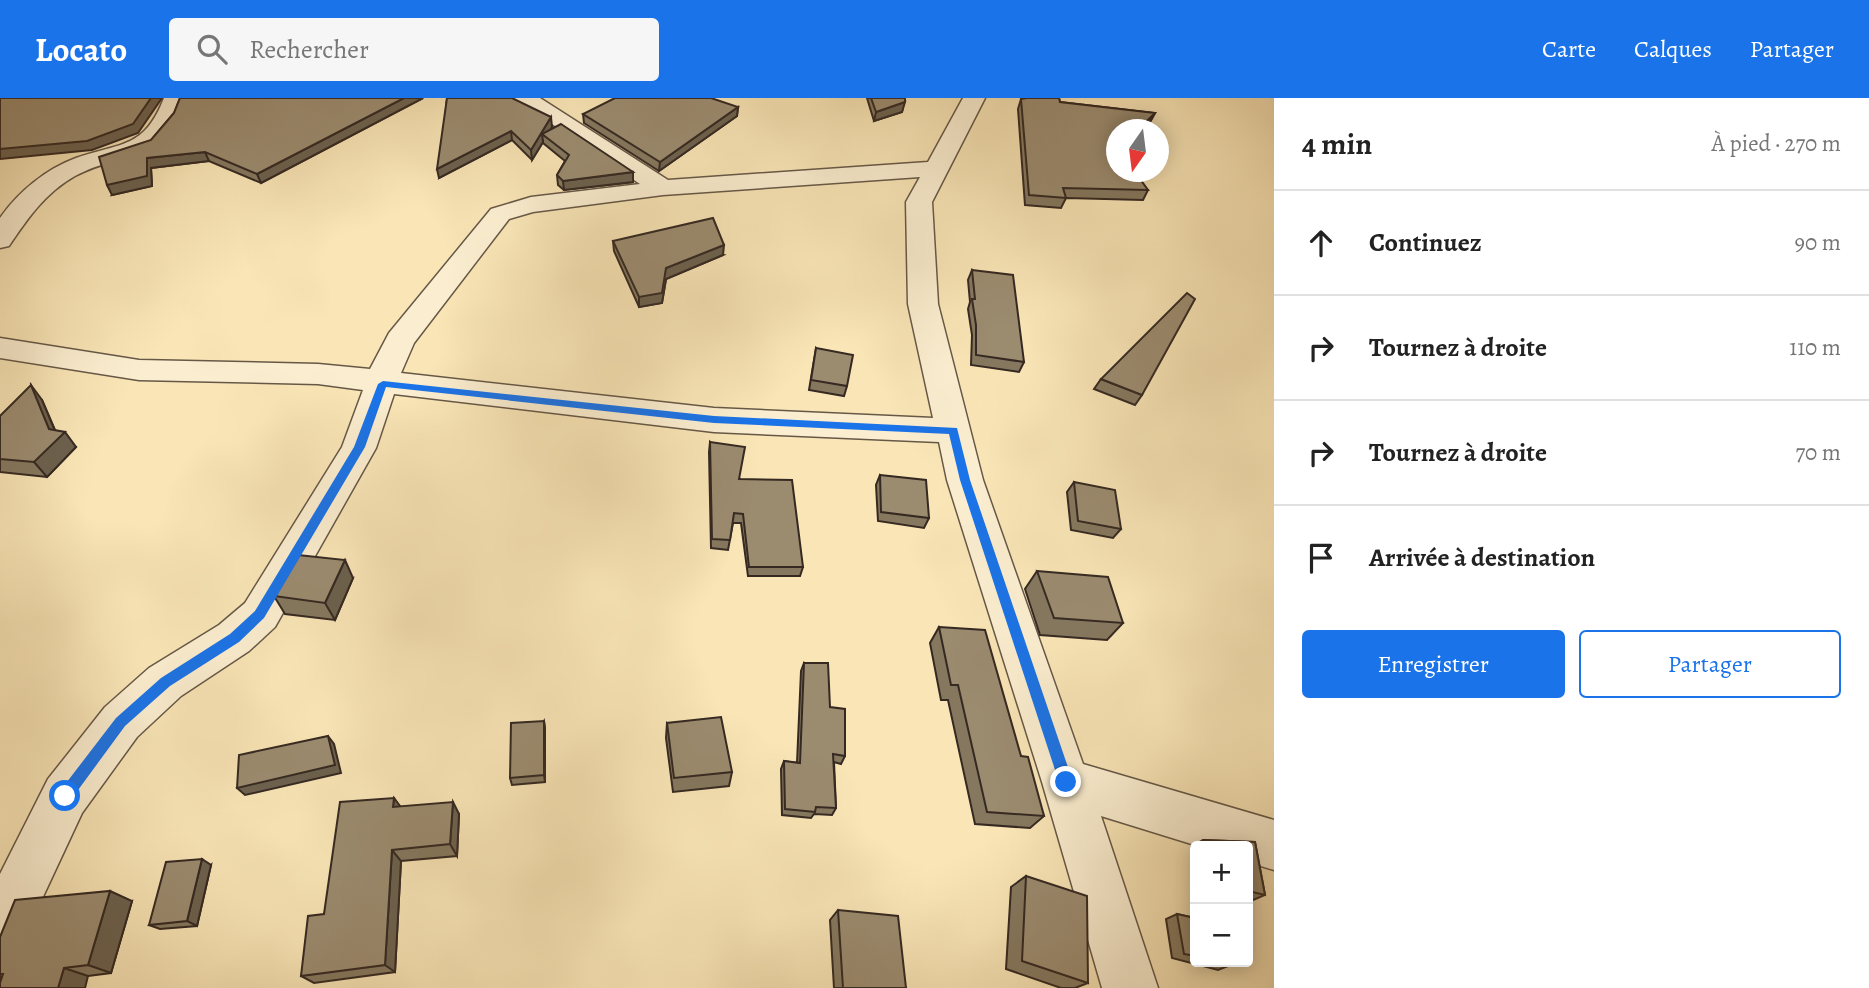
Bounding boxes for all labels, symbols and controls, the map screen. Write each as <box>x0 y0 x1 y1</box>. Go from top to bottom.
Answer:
search box <box>169 18 659 81</box>
text: Locato <box>35 27 127 72</box>
icon: search <box>193 30 231 68</box>
text: Rechercher <box>249 32 369 67</box>
text: Carte <box>1542 33 1596 65</box>
text: Calques <box>1634 33 1712 65</box>
text: Partager <box>1750 33 1834 65</box>
north arrow <box>1106 119 1169 182</box>
text: 4 min <box>1302 124 1372 164</box>
text: À pied · 270 m <box>1712 128 1841 159</box>
icon: ahead <box>1302 224 1340 262</box>
text: Continuez <box>1369 225 1482 260</box>
text: 90 m <box>1795 227 1841 258</box>
icon: right <box>1302 329 1340 367</box>
text: Tournez à droite <box>1369 330 1547 365</box>
text: 110 m <box>1789 332 1841 363</box>
icon: right <box>1302 434 1340 472</box>
text: Tournez à droite <box>1369 435 1547 470</box>
text: 70 m <box>1795 437 1841 468</box>
icon: arrive <box>1302 539 1340 577</box>
text: Arrivée à destination <box>1369 540 1595 575</box>
button: Enregistrer <box>1302 630 1565 698</box>
button: Partager <box>1579 630 1841 698</box>
route end <box>1050 766 1081 797</box>
route start <box>49 780 80 811</box>
map controls <box>1190 841 1253 967</box>
button: + <box>1190 841 1253 904</box>
button: − <box>1190 904 1253 967</box>

